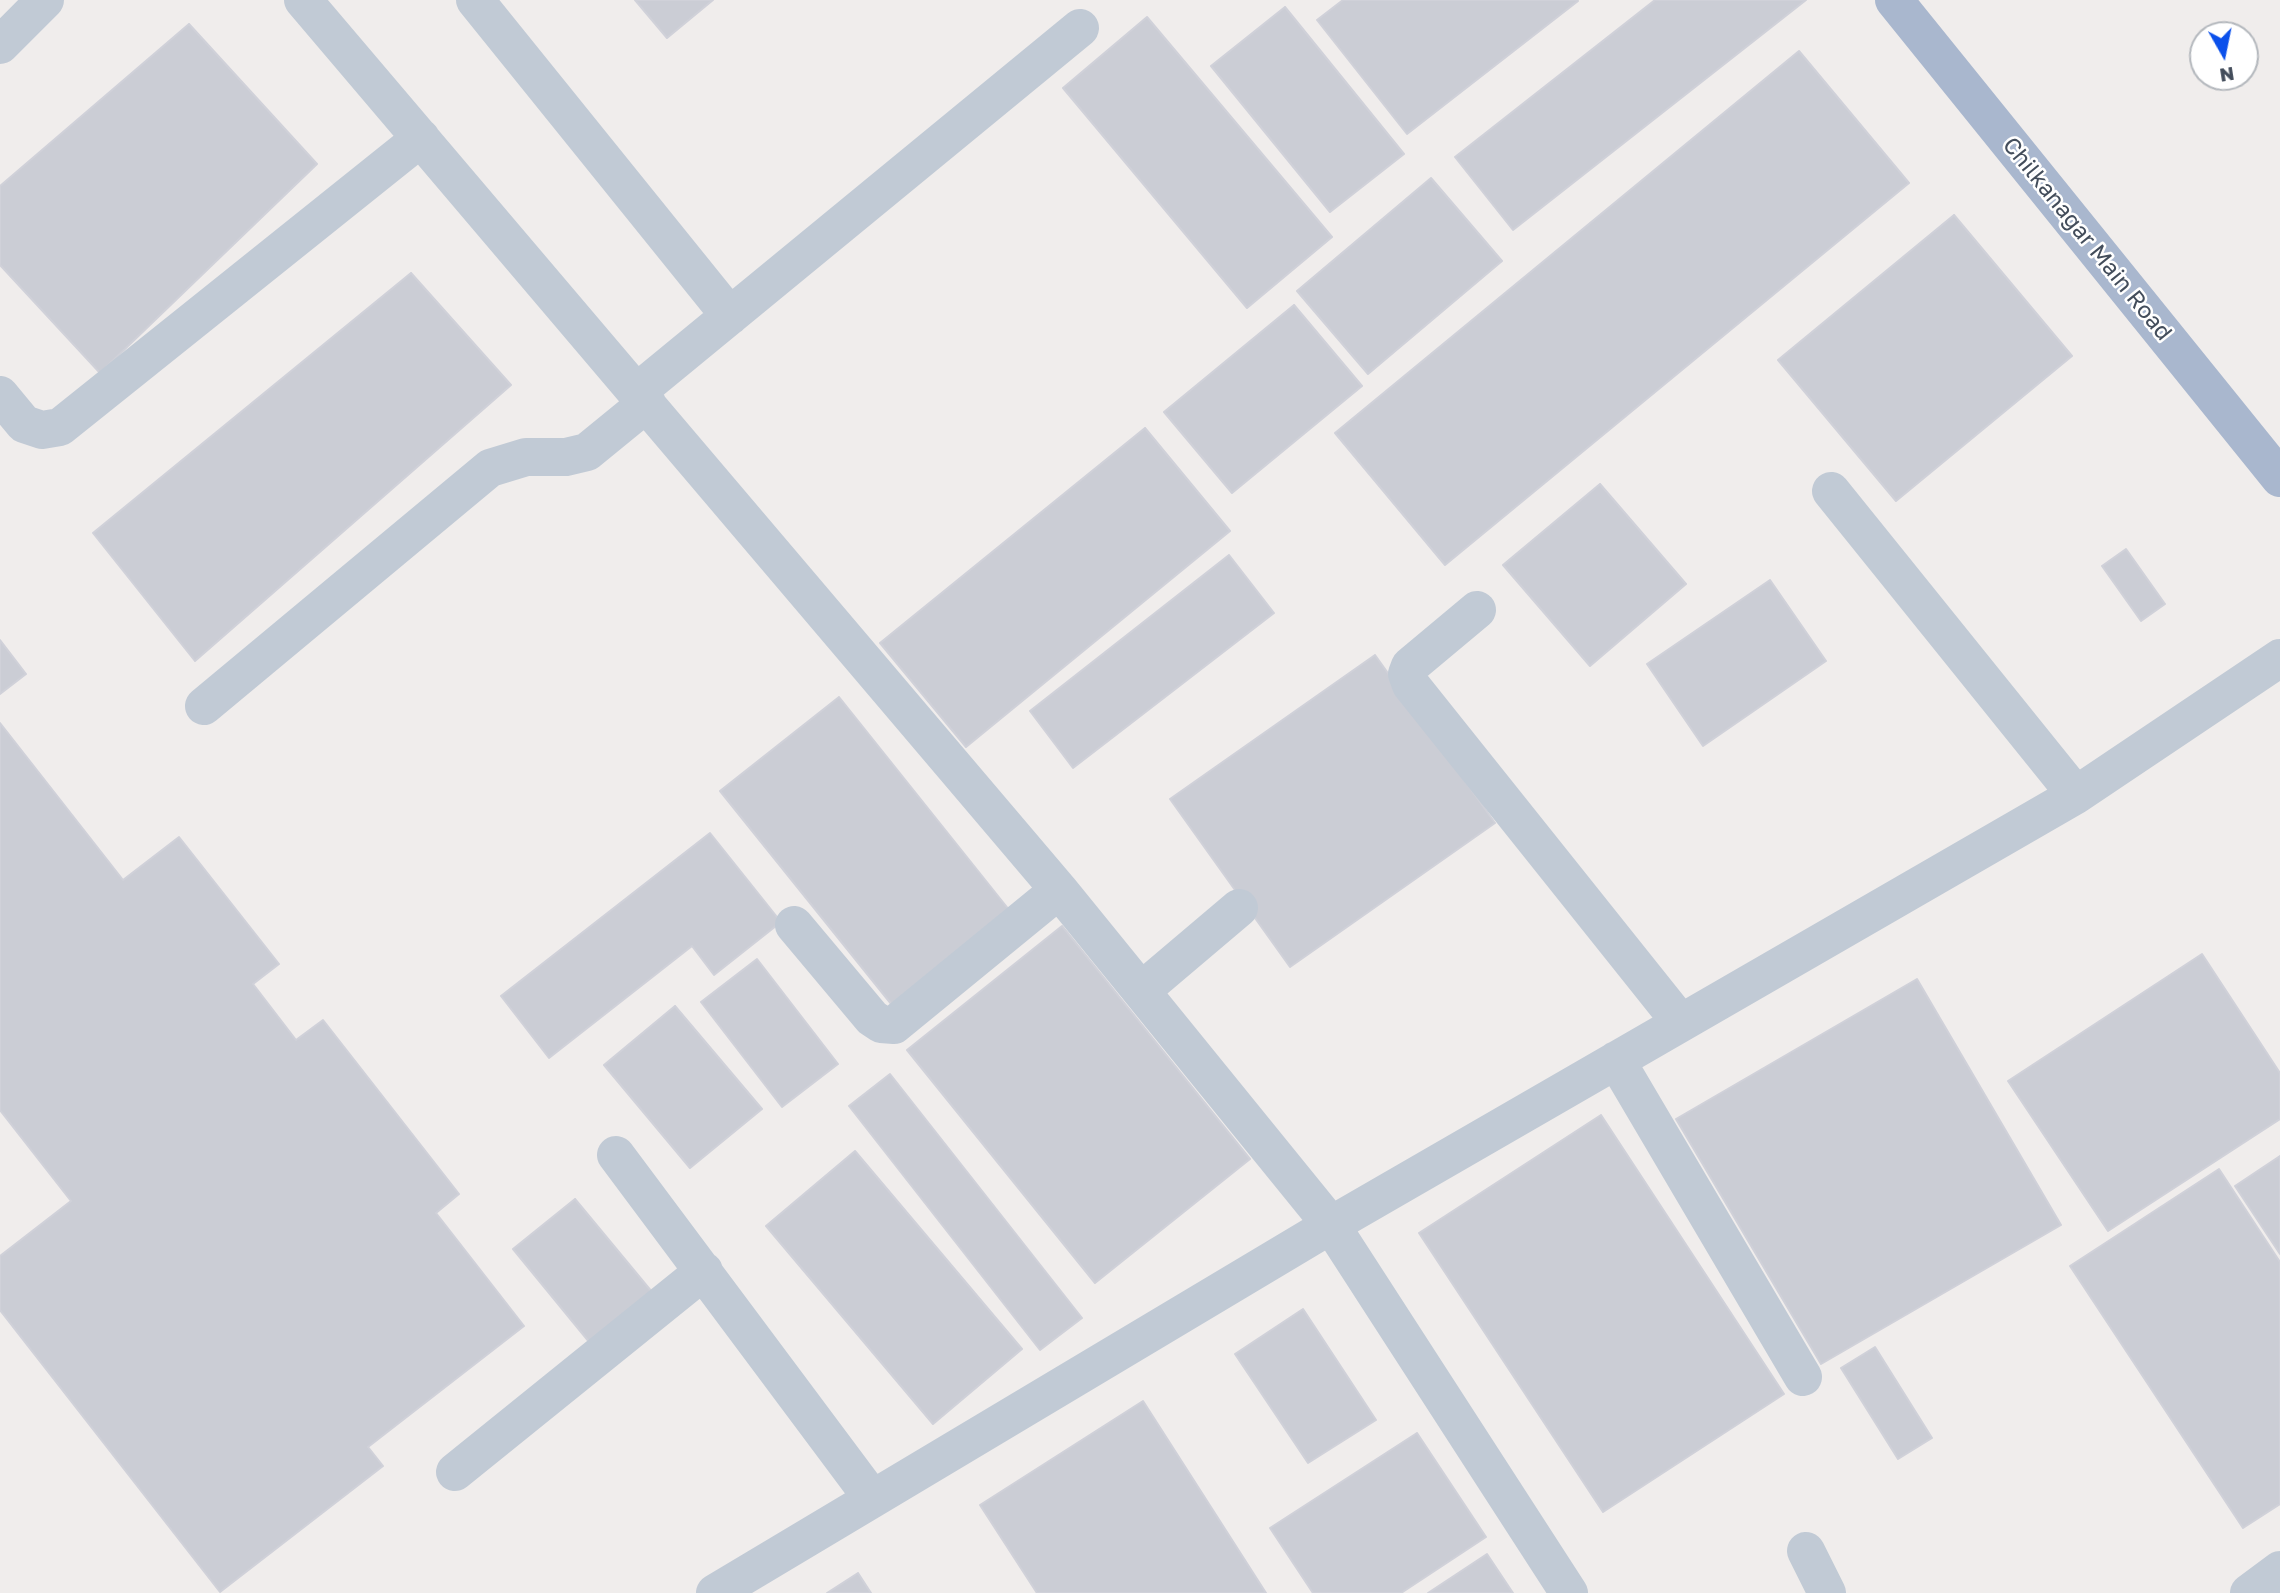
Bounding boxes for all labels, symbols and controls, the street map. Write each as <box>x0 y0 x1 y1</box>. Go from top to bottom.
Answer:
north arrow <box>2189 21 2259 91</box>
text: N <box>2218 63 2236 88</box>
street label: Chilkanagar Main Road <box>1997 132 2177 346</box>

